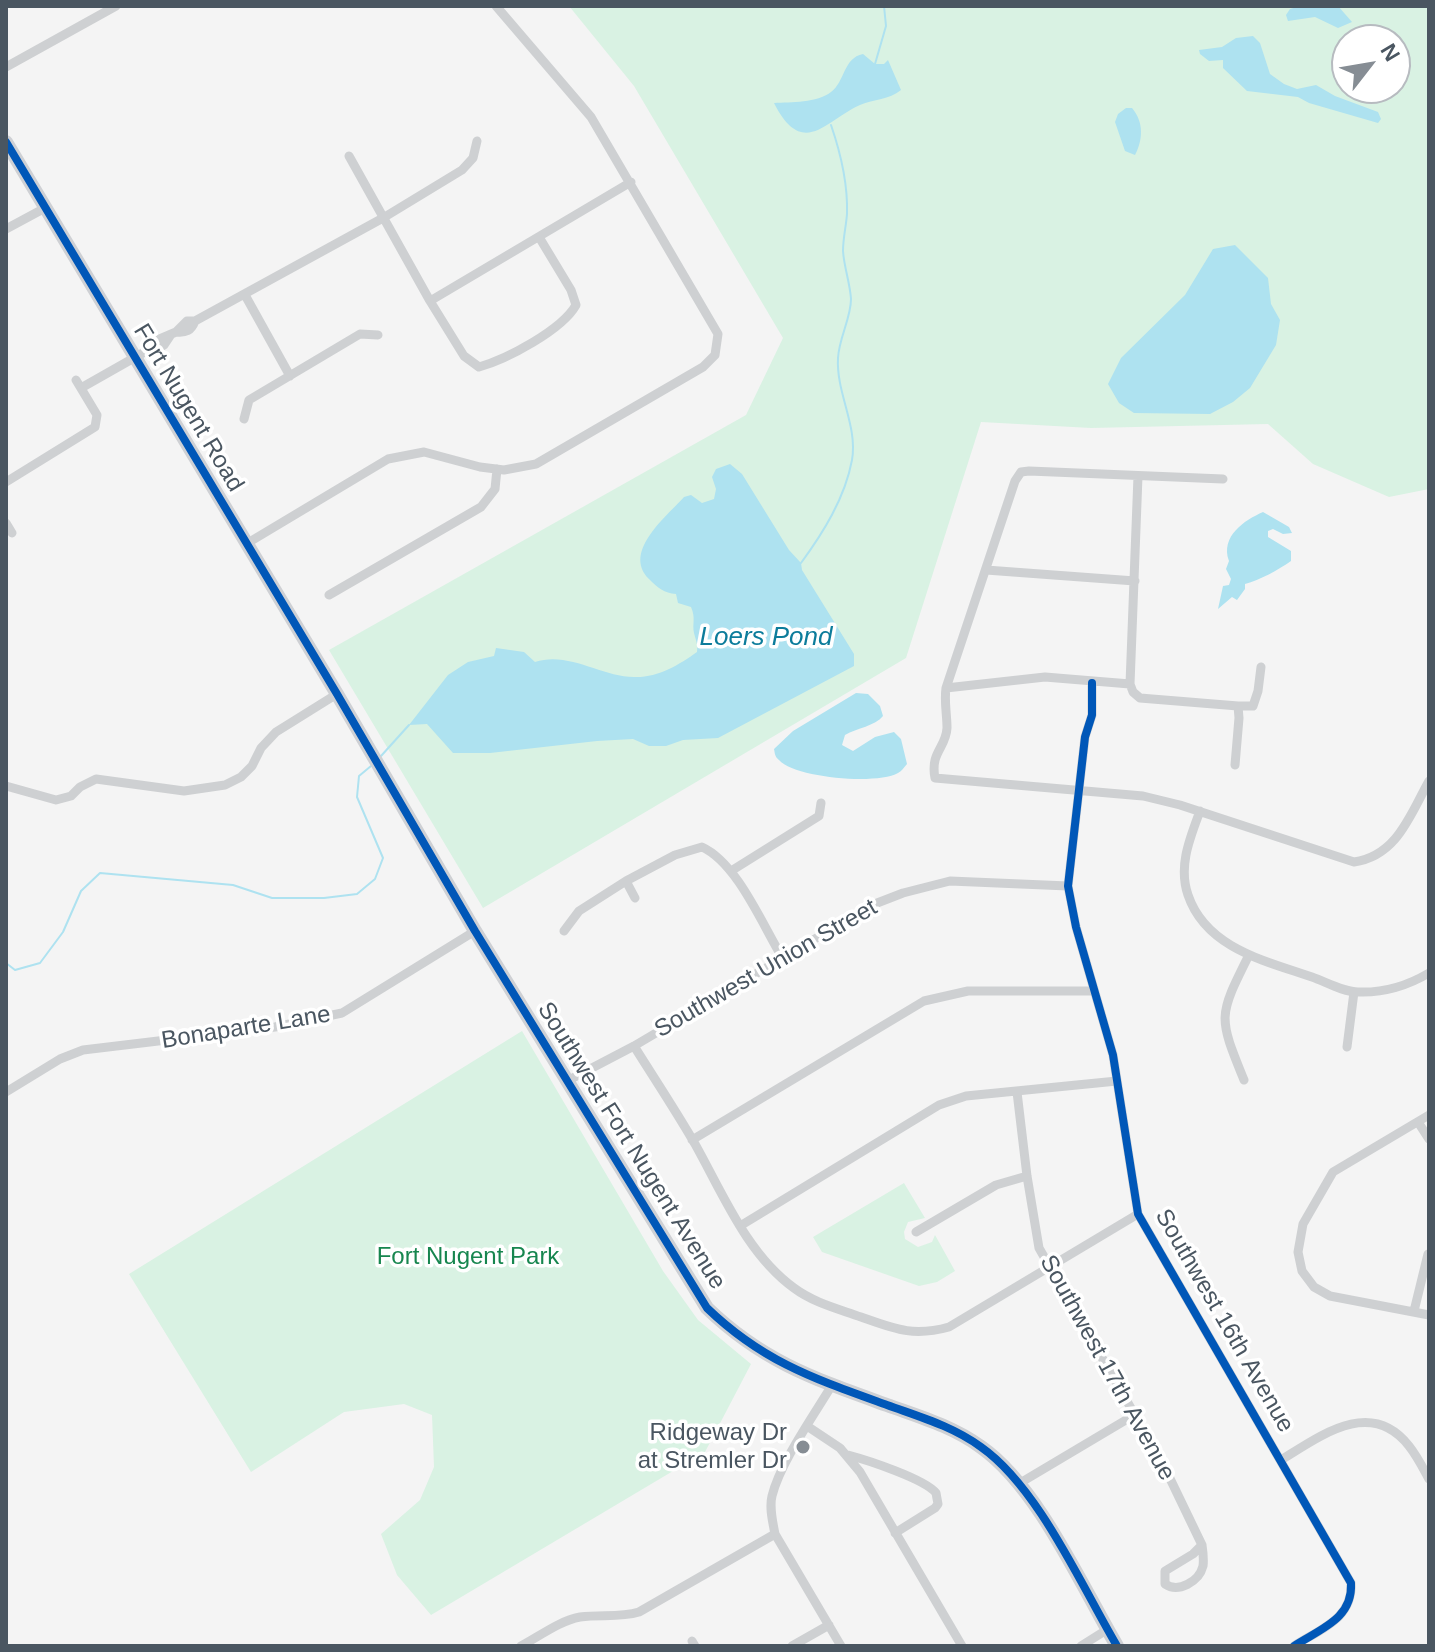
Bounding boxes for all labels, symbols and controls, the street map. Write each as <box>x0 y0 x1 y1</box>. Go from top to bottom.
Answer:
north arrow <box>1331 24 1411 104</box>
text: N <box>1375 39 1405 66</box>
street label: Fort Nugent Road <box>127 319 249 497</box>
water label: Loers Pond <box>700 622 832 654</box>
street label: Southwest Union Street <box>650 893 882 1045</box>
street label: Southwest Fort Nugent Avenue <box>531 997 731 1295</box>
street label: Bonaparte Lane <box>159 1000 333 1056</box>
street label: Southwest 16th Avenue <box>1148 1204 1300 1438</box>
park label: Fort Nugent Park <box>377 1243 559 1271</box>
street label: Southwest 17th Avenue <box>1033 1250 1181 1486</box>
place label: Ridgeway Dr at Stremler Dr <box>638 1419 787 1475</box>
marker: Ridgeway Dr at Stremler Dr <box>794 1438 812 1456</box>

